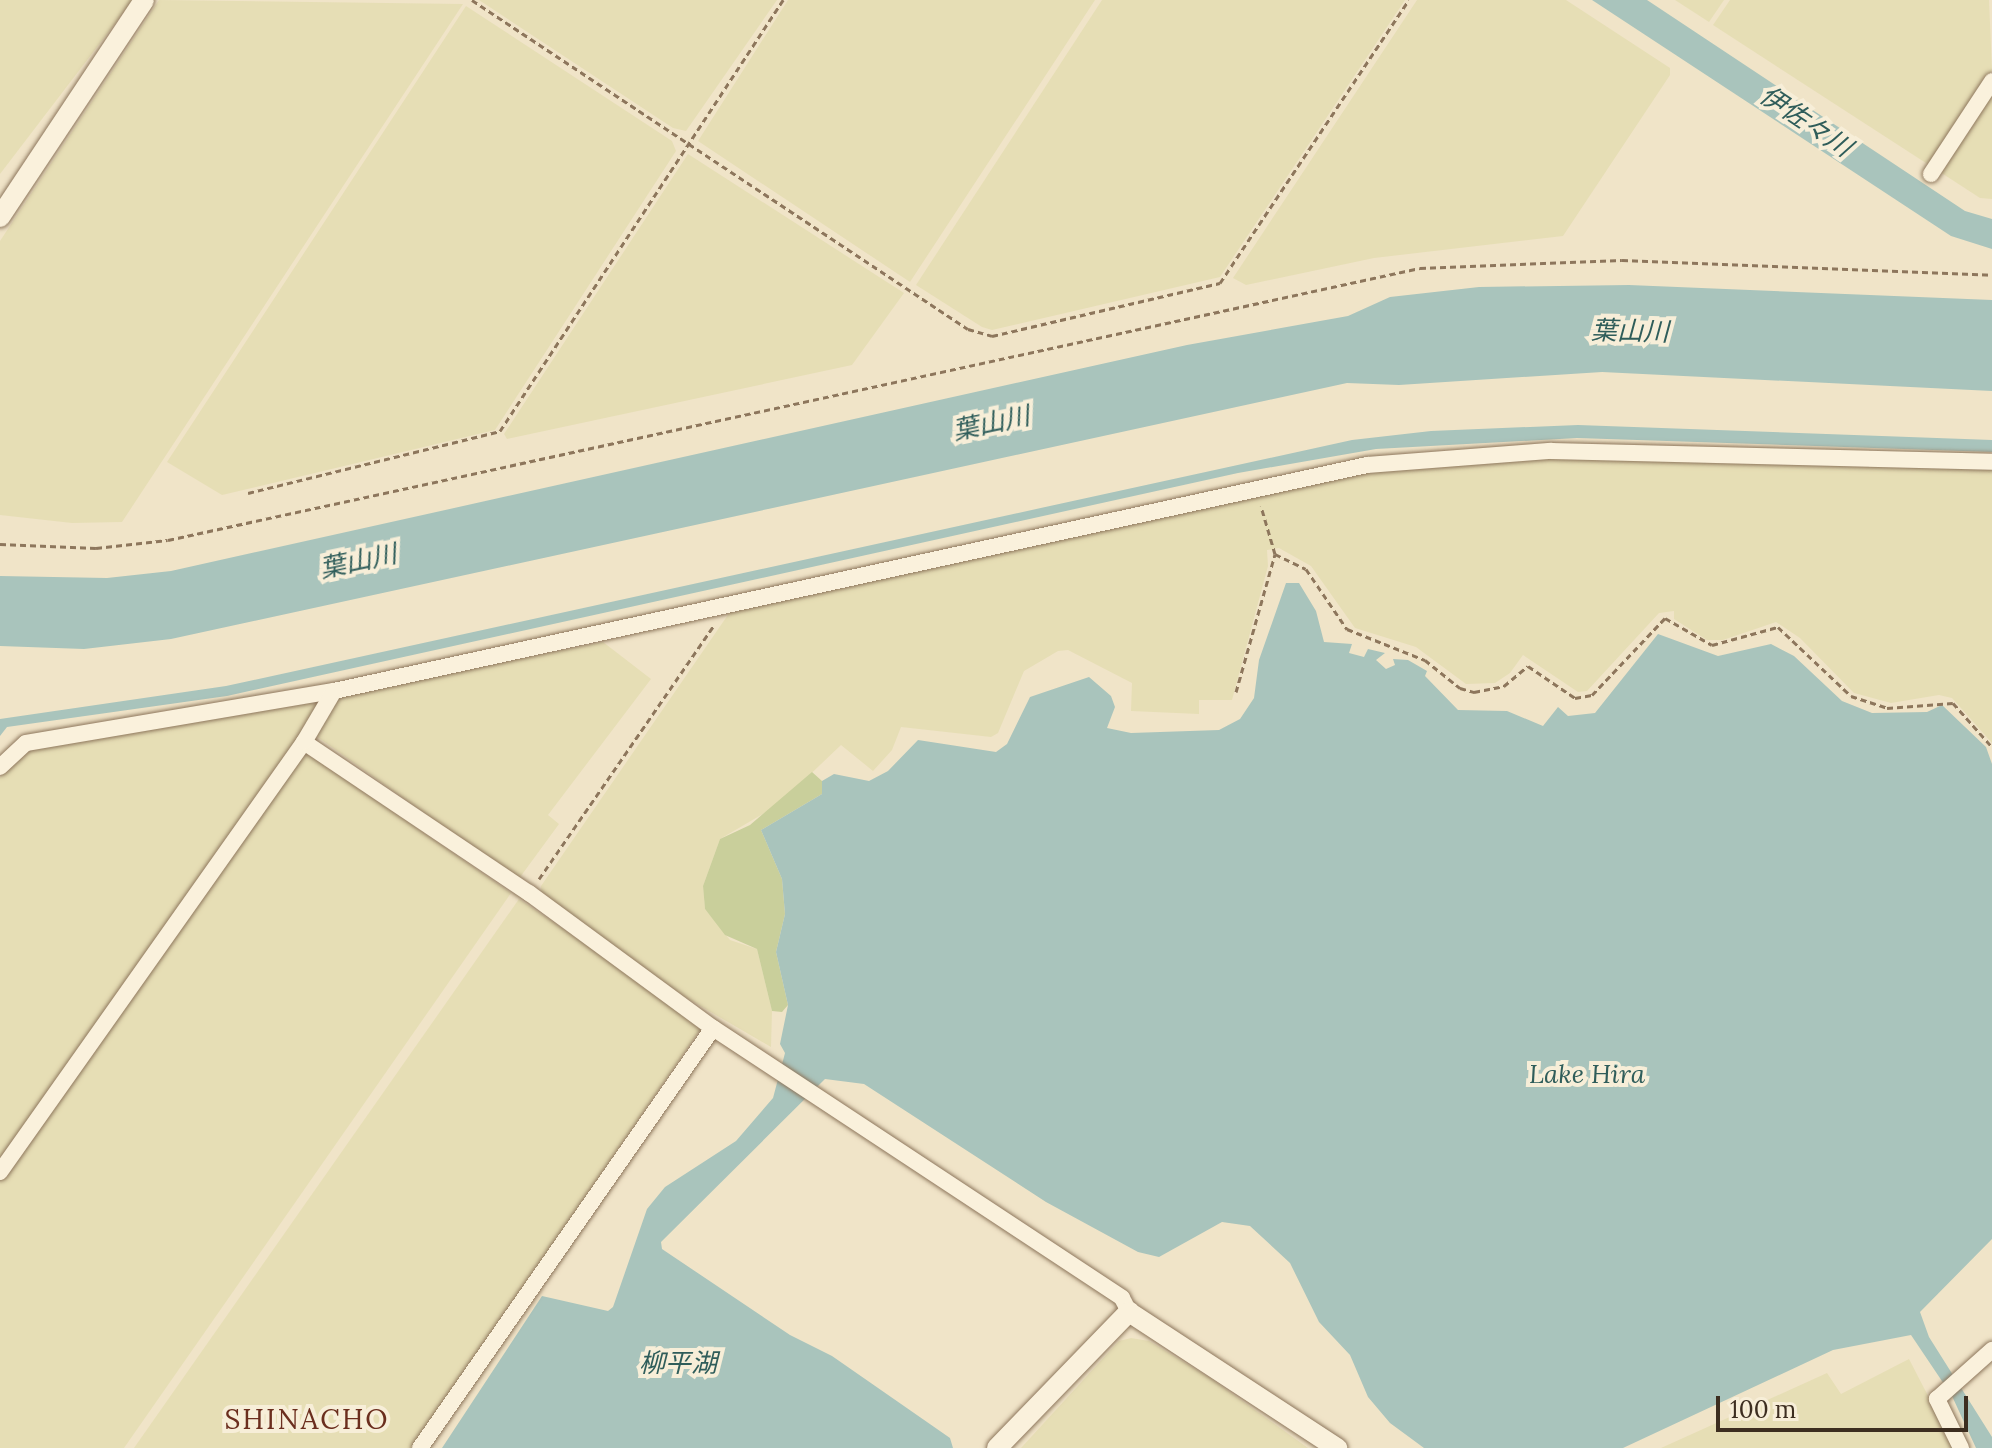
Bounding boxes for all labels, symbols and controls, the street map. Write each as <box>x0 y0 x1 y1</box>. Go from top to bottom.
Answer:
water label: 伊佐々川 <box>1754 79 1858 163</box>
water label: 葉山川 <box>1591 315 1669 347</box>
water label: 葉山川 <box>950 400 1032 446</box>
water label: 葉山川 <box>317 538 399 584</box>
water label: Lake Hira <box>1529 1058 1645 1090</box>
water label: 柳平湖 <box>639 1347 717 1379</box>
scale bar <box>1720 1380 1972 1430</box>
text: 100 m <box>1730 1394 1796 1425</box>
district label: SHINACHO <box>224 1402 390 1436</box>

